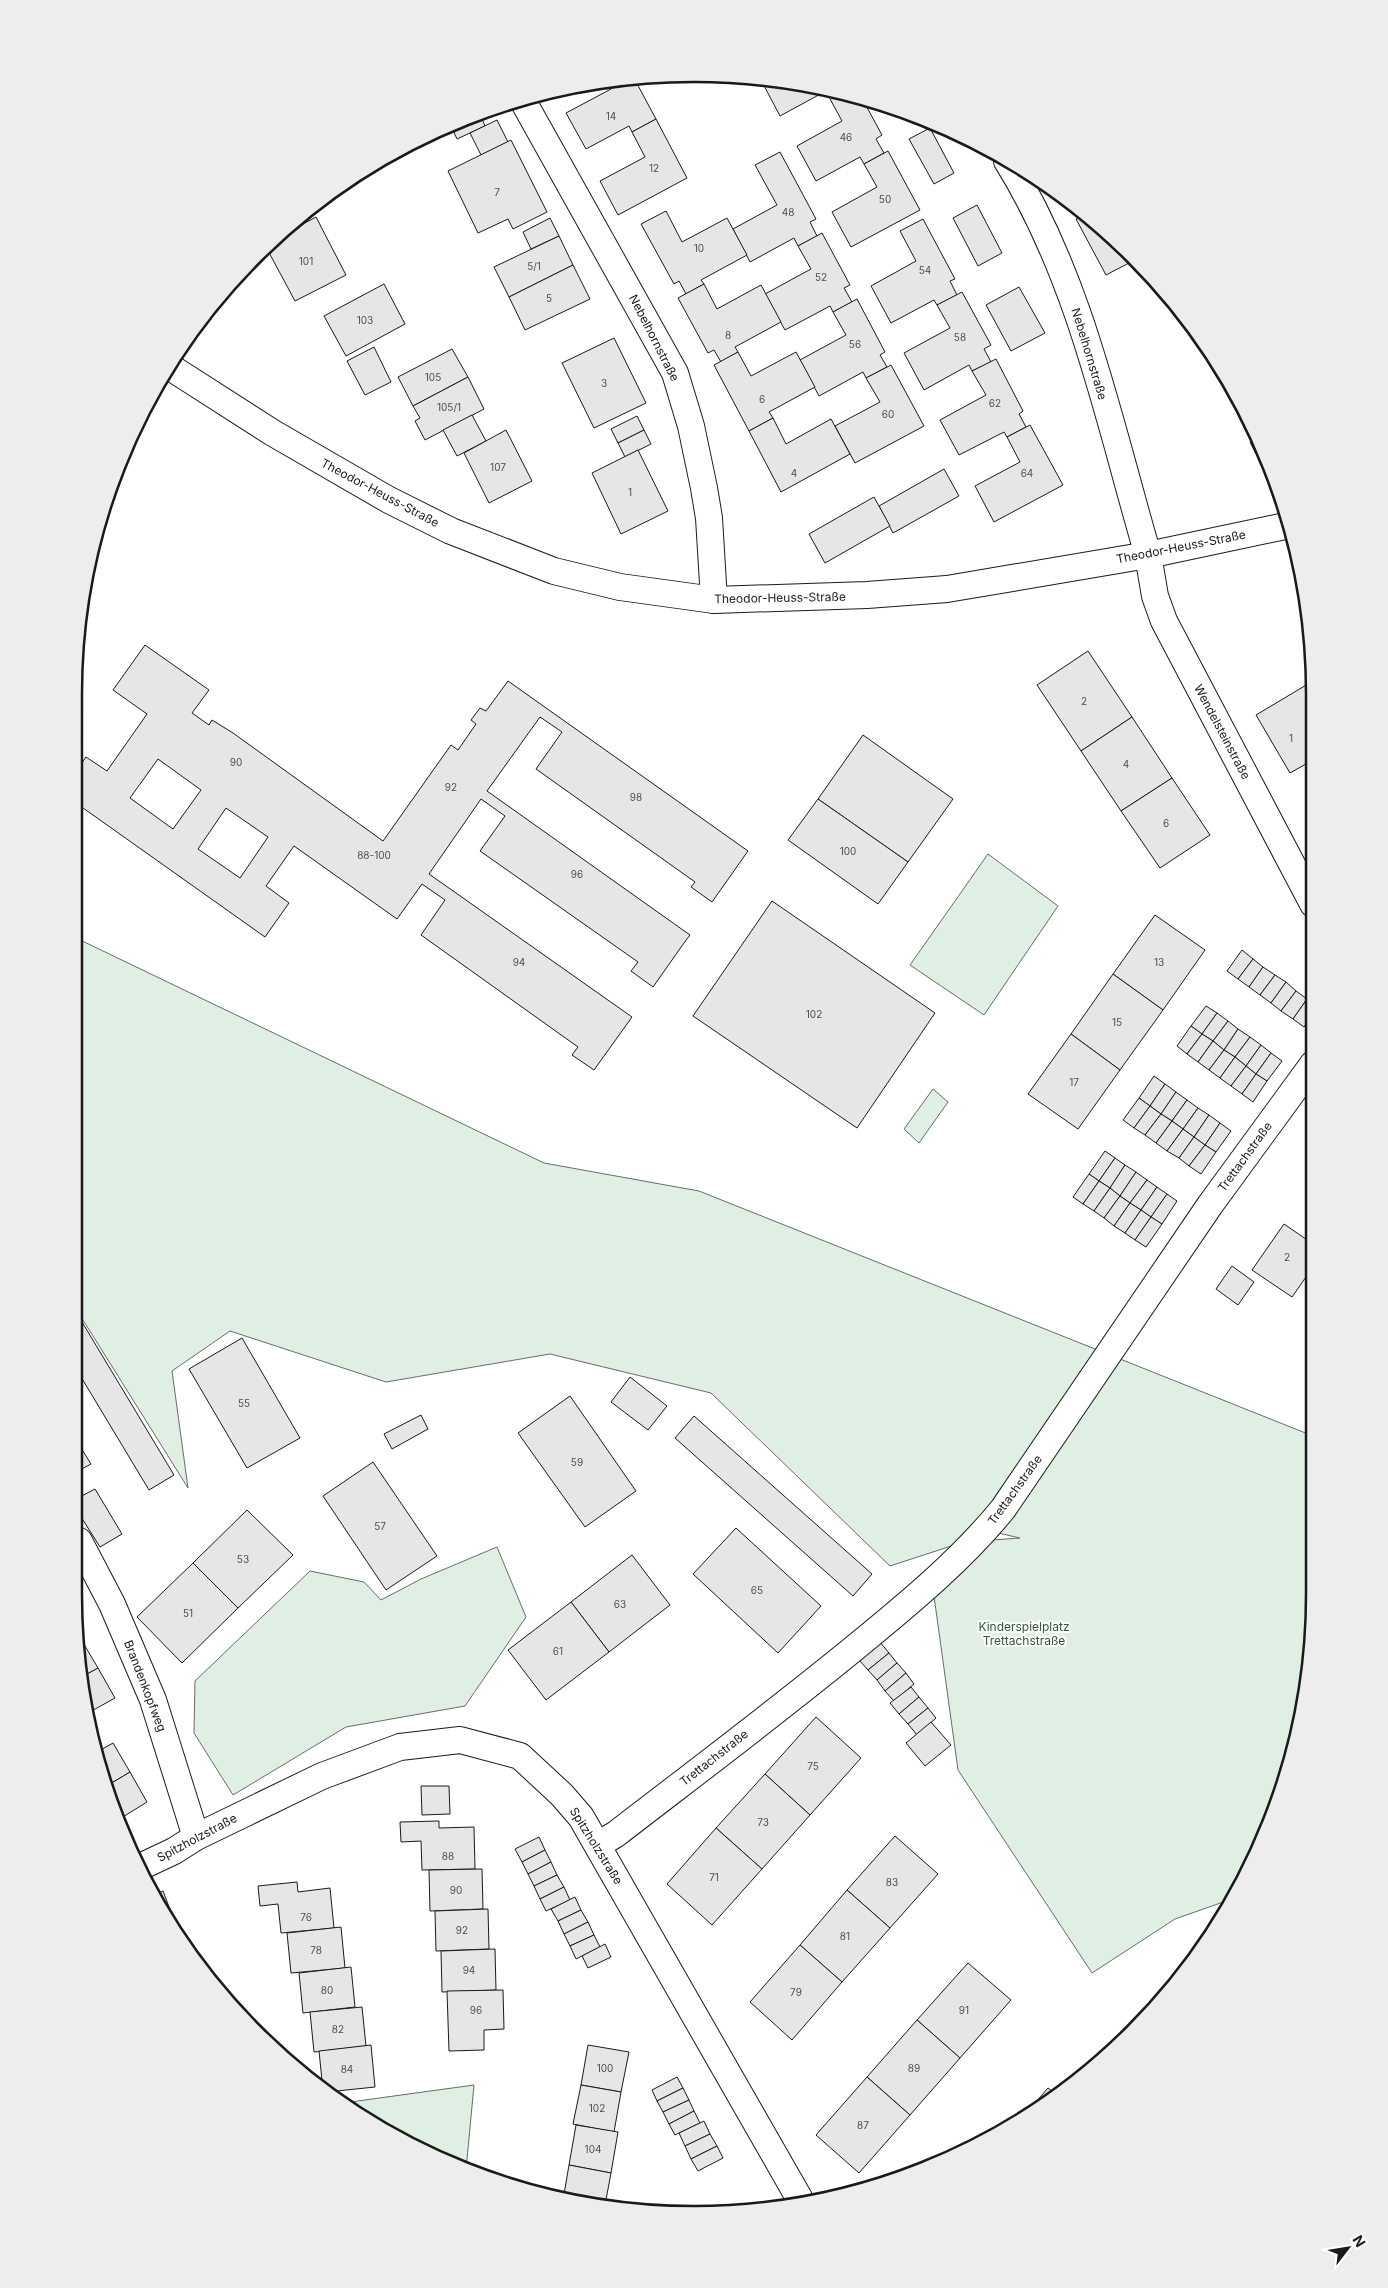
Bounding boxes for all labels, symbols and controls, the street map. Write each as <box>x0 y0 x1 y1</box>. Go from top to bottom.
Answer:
house number: 14 <box>606 110 616 122</box>
house number: 46 <box>840 131 852 143</box>
house number: 12 <box>649 162 659 174</box>
house number: 7 <box>494 186 500 198</box>
house number: 50 <box>879 193 891 205</box>
house number: 48 <box>782 206 794 218</box>
house number: 10 <box>694 242 704 254</box>
house number: 101 <box>299 255 313 267</box>
house number: 5/1 <box>527 260 541 272</box>
house number: 54 <box>919 264 931 276</box>
house number: 52 <box>815 271 827 283</box>
house number: 5 <box>546 292 552 304</box>
street label: Nebelhornstraße <box>626 292 683 384</box>
street label: Nebelhornstraße <box>1068 306 1111 402</box>
house number: 103 <box>357 314 373 326</box>
house number: 8 <box>725 329 731 341</box>
house number: 58 <box>954 331 966 343</box>
house number: 56 <box>849 338 861 350</box>
house number: 105 <box>425 371 441 383</box>
house number: 3 <box>601 377 607 389</box>
house number: 6 <box>759 393 765 405</box>
house number: 62 <box>989 397 1001 409</box>
house number: 105/1 <box>437 401 461 413</box>
house number: 60 <box>882 408 894 420</box>
street label: Theodor-Heuss-Straße <box>319 455 442 530</box>
house number: 107 <box>490 461 506 473</box>
house number: 4 <box>791 467 797 479</box>
house number: 64 <box>1021 467 1033 479</box>
house number: 1 <box>628 486 632 498</box>
street label: Theodor-Heuss-Straße <box>1115 527 1247 566</box>
street label: Theodor-Heuss-Straße <box>714 589 846 606</box>
street label: Wendelsteinstraße <box>1191 682 1254 782</box>
house number: 2 <box>1081 695 1087 707</box>
house number: 1 <box>1289 732 1293 744</box>
house number: 90 <box>230 756 242 768</box>
house number: 4 <box>1123 758 1129 770</box>
house number: 92 <box>445 781 457 793</box>
house number: 98 <box>630 791 642 803</box>
house number: 6 <box>1163 817 1169 829</box>
house number: 100 <box>840 845 856 857</box>
house number: 88-100 <box>357 849 391 861</box>
house number: 96 <box>571 868 583 880</box>
house number: 94 <box>513 956 525 968</box>
house number: 13 <box>1154 956 1164 968</box>
house number: 102 <box>806 1008 822 1020</box>
house number: 15 <box>1112 1016 1122 1028</box>
house number: 17 <box>1069 1076 1079 1088</box>
street label: Trettachstraße <box>1214 1119 1275 1195</box>
house number: 2 <box>1284 1251 1290 1263</box>
house number: 55 <box>238 1397 250 1409</box>
street label: Trettachstraße <box>984 1452 1045 1528</box>
house number: 59 <box>571 1456 583 1468</box>
house number: 57 <box>374 1520 386 1532</box>
house number: 53 <box>237 1553 249 1565</box>
house number: 65 <box>751 1584 763 1596</box>
house number: 63 <box>614 1598 626 1610</box>
house number: 51 <box>183 1607 193 1619</box>
park label: Kinderspielplatz Trettachstraße <box>978 1619 1070 1648</box>
street label: Brandenkopfweg <box>121 1638 170 1734</box>
house number: 61 <box>553 1645 563 1657</box>
street label: Trettachstraße <box>677 1726 751 1789</box>
house number: 75 <box>807 1760 819 1772</box>
street label: Spitzholzstraße <box>567 1804 626 1887</box>
street label: Spitzholzstraße <box>154 1810 239 1865</box>
house number: 73 <box>757 1816 769 1828</box>
house number: 88 <box>442 1850 454 1862</box>
house number: 71 <box>709 1871 719 1883</box>
house number: 83 <box>886 1876 898 1888</box>
house number: 90 <box>450 1884 462 1896</box>
house number: 76 <box>300 1911 312 1923</box>
house number: 92 <box>456 1924 468 1936</box>
house number: 81 <box>840 1930 850 1942</box>
house number: 78 <box>310 1944 322 1956</box>
house number: 94 <box>463 1964 475 1976</box>
house number: 80 <box>321 1984 333 1996</box>
house number: 79 <box>790 1986 802 1998</box>
house number: 96 <box>470 2004 482 2016</box>
house number: 91 <box>959 2004 969 2016</box>
house number: 82 <box>332 2023 344 2035</box>
house number: 100 <box>597 2062 613 2074</box>
house number: 89 <box>908 2062 920 2074</box>
house number: 84 <box>341 2063 353 2075</box>
house number: 102 <box>589 2102 605 2114</box>
house number: 87 <box>857 2119 869 2131</box>
house number: 104 <box>585 2143 601 2155</box>
north arrow <box>1323 2223 1373 2273</box>
text: N <box>1350 2232 1370 2250</box>

